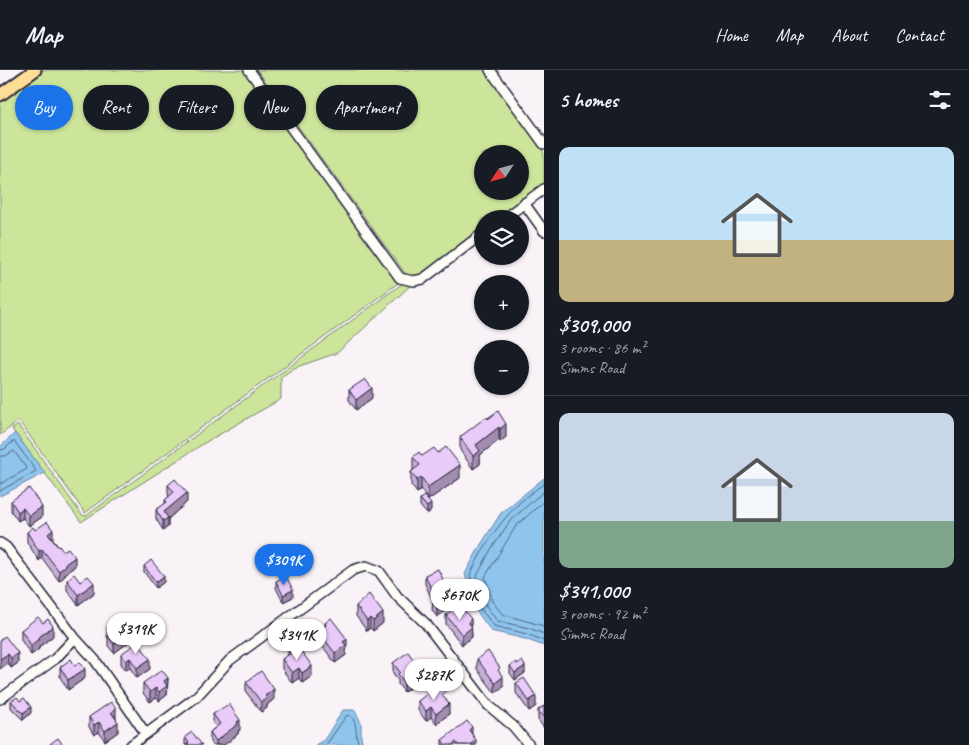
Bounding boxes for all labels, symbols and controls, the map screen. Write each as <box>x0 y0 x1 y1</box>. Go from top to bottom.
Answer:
text: Map <box>25 20 62 50</box>
text: Home <box>715 24 748 46</box>
text: Map <box>776 24 803 46</box>
text: About <box>831 24 867 46</box>
text: Contact <box>895 24 944 46</box>
chip: Buy <box>15 85 73 130</box>
chip: Rent <box>83 85 149 130</box>
chip: Filters <box>159 85 234 130</box>
chip: New <box>244 85 306 130</box>
chip: Apartment <box>316 85 418 130</box>
icon: filters <box>926 86 954 114</box>
text: 5 homes <box>559 87 618 113</box>
north arrow <box>474 145 529 200</box>
map controls <box>474 145 529 395</box>
icon: home <box>712 180 802 270</box>
button: layers <box>474 210 529 265</box>
button: + <box>474 275 529 330</box>
text: $309,000 <box>559 312 629 338</box>
text: 3 rooms · 86 m² <box>559 338 645 358</box>
button: − <box>474 340 529 395</box>
text: Simms Road <box>559 358 625 378</box>
icon: home <box>712 445 802 535</box>
pin: $309K <box>249 544 319 586</box>
text: $309K <box>266 550 302 570</box>
pin: $670K <box>425 578 495 621</box>
text: $341,000 <box>559 578 629 604</box>
text: $670K <box>441 585 479 605</box>
text: 3 rooms · 92 m² <box>559 604 645 624</box>
pin: $319K <box>101 612 171 655</box>
pin: $341K <box>262 618 332 661</box>
text: $319K <box>118 619 154 639</box>
text: Simms Road <box>559 624 625 644</box>
text: $341K <box>279 625 315 645</box>
pin: $287K <box>399 658 469 701</box>
text: $287K <box>416 665 452 685</box>

